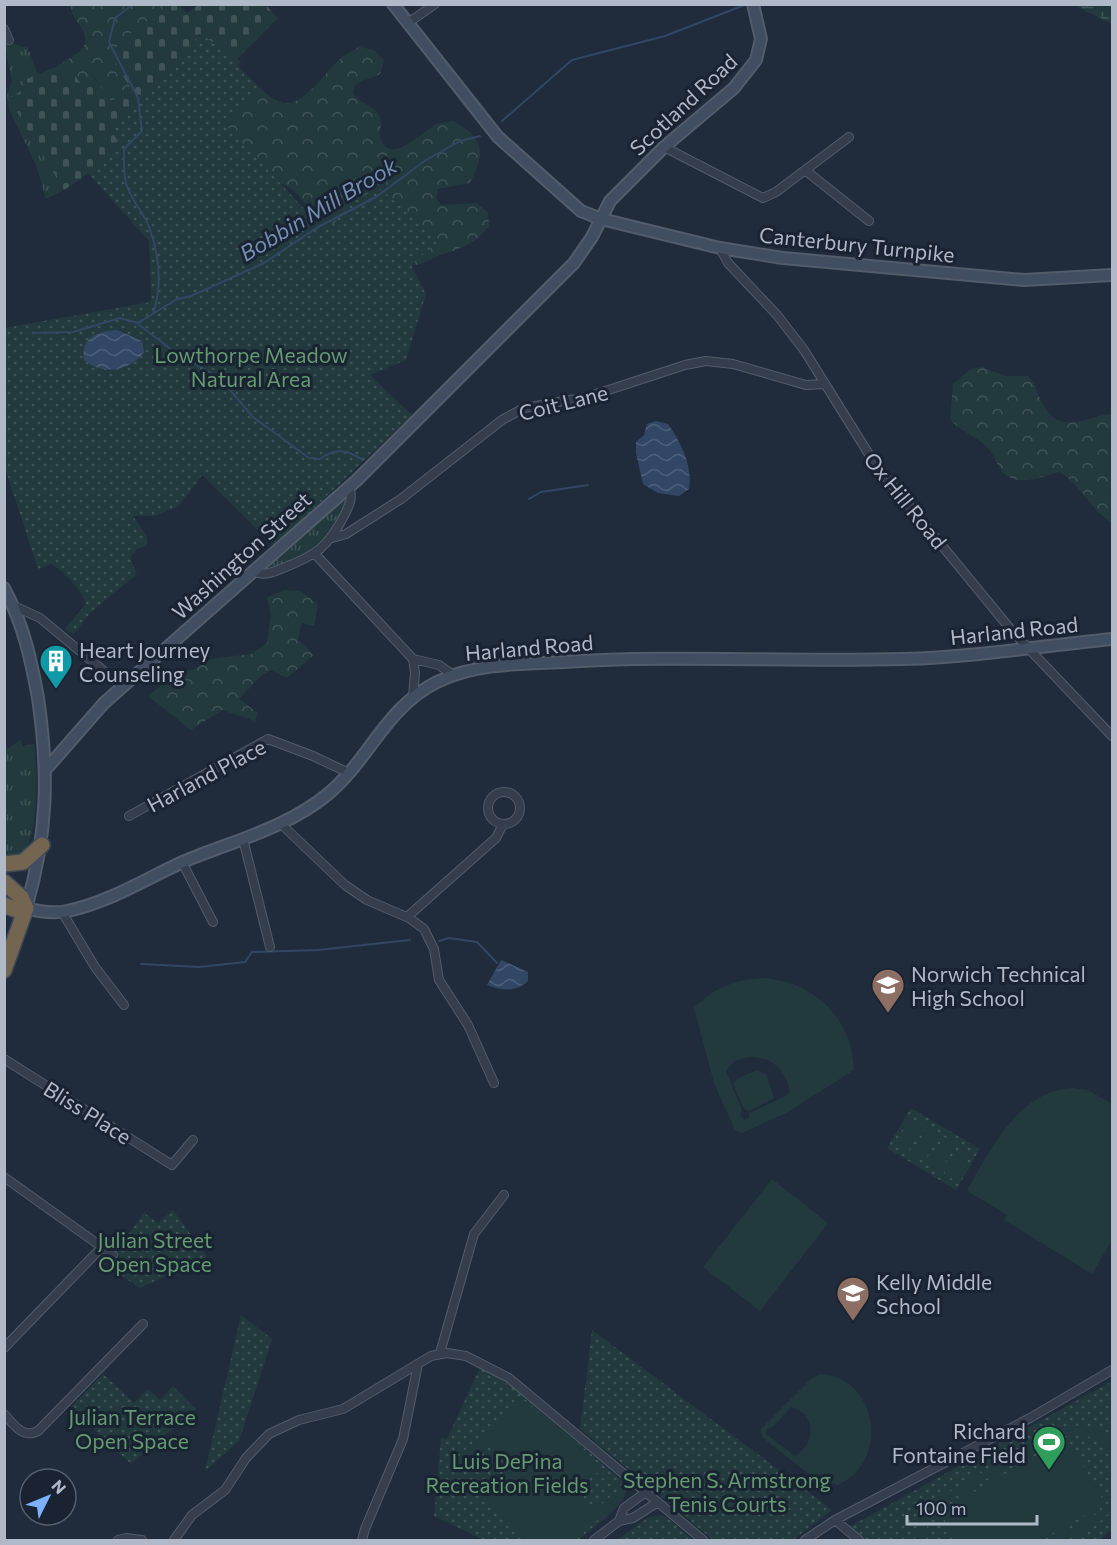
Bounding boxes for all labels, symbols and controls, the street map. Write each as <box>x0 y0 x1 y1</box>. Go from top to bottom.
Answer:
street label: Scotland Road <box>624 48 742 160</box>
water label: Bobbin Mill Brook <box>234 151 402 267</box>
street label: Canterbury Turnpike <box>758 221 956 267</box>
park label: Lowthorpe Meadow Natural Area <box>154 342 348 391</box>
street label: Coit Lane <box>516 379 610 425</box>
street label: Ox Hill Road <box>859 447 953 553</box>
street label: Washington Street <box>166 486 316 624</box>
street label: Harland Road <box>949 611 1079 649</box>
street label: Harland Road <box>464 629 594 665</box>
place label: Heart Journey Counseling <box>79 637 210 686</box>
building icon: Heart Journey Counseling <box>38 643 74 690</box>
street label: Harland Place <box>142 733 270 817</box>
place label: Norwich Technical High School <box>911 961 1086 1010</box>
school or university icon: Norwich Technical High School <box>870 967 906 1014</box>
street label: Bliss Place <box>40 1075 136 1149</box>
park label: Julian Street Open Space <box>98 1227 212 1276</box>
place label: Kelly Middle School <box>876 1269 992 1318</box>
school or university icon: Kelly Middle School <box>835 1275 871 1322</box>
park label: Julian Terrace Open Space <box>68 1404 196 1453</box>
place label: Richard Fontaine Field <box>892 1418 1026 1467</box>
sports icon: Richard Fontaine Field <box>1031 1424 1067 1471</box>
park label: Luis DePina Recreation Fields <box>425 1448 589 1497</box>
north arrow <box>18 1467 78 1527</box>
park label: Stephen S. Armstrong Tenis Courts <box>623 1467 831 1516</box>
text: N <box>48 1476 70 1497</box>
scale bar <box>907 1488 1038 1526</box>
text: 100 m <box>916 1497 966 1519</box>

